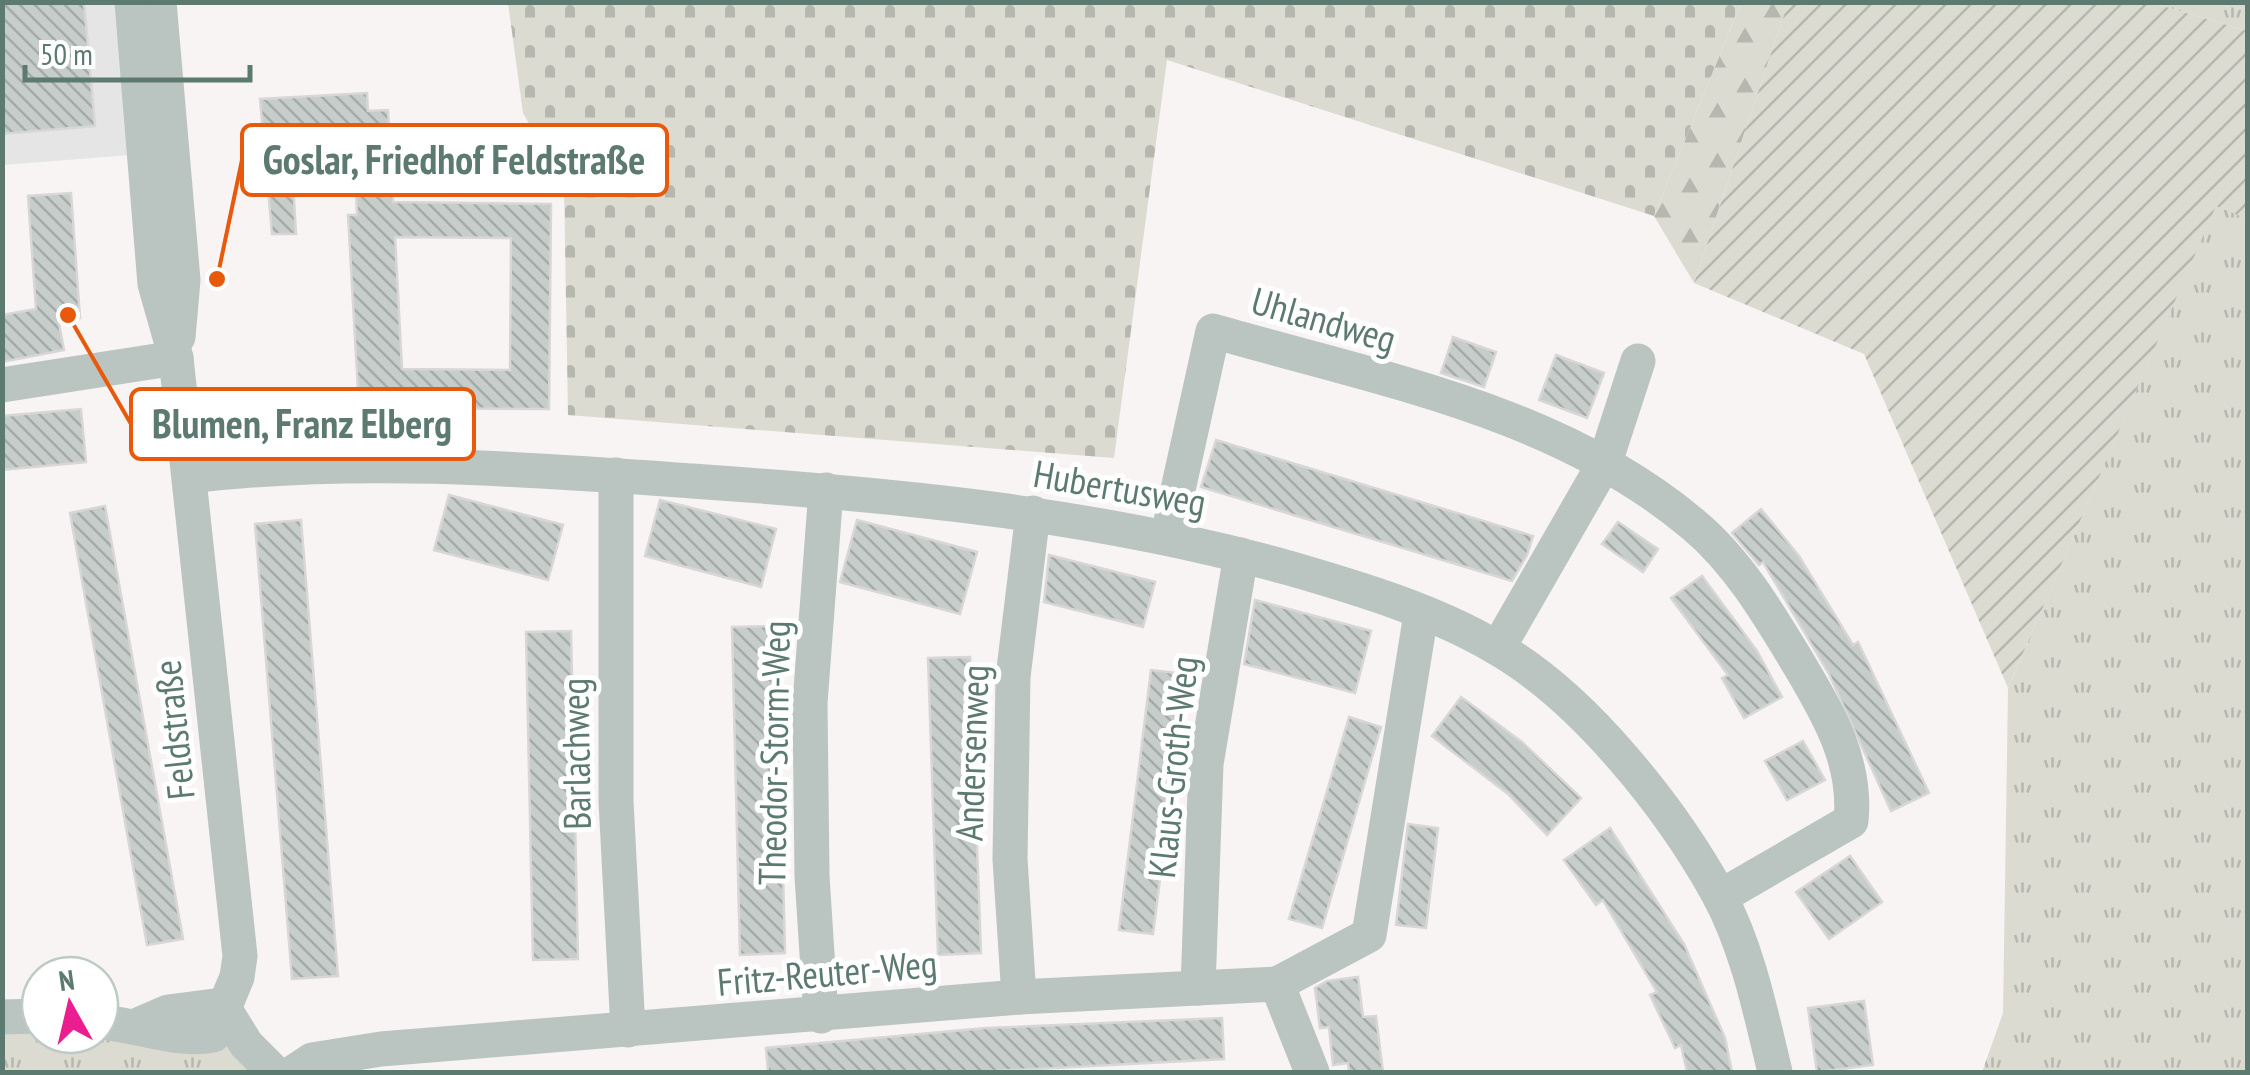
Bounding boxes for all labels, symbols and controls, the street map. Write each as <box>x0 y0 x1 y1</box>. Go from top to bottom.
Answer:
scale bar <box>25 20 250 82</box>
text: 50 m <box>40 34 93 73</box>
callout: Goslar, Friedhof Feldstraße <box>242 125 667 195</box>
text: Goslar, Friedhof Feldstraße <box>263 133 645 185</box>
street label: Uhlandweg <box>1246 275 1402 363</box>
callout: Blumen, Franz Elberg <box>131 389 474 459</box>
text: Blumen, Franz Elberg <box>152 397 452 449</box>
street label: Hubertusweg <box>1030 448 1210 526</box>
street label: Theodor-Storm-Weg <box>746 620 800 886</box>
street label: Klaus-Groth-Weg <box>1136 654 1208 880</box>
street label: Feldstraße <box>141 658 205 802</box>
street label: Andersenweg <box>943 664 999 842</box>
street label: Barlachweg <box>549 678 601 830</box>
street label: Fritz-Reuter-Weg <box>715 938 939 1006</box>
north arrow <box>20 955 120 1055</box>
text: N <box>56 960 77 999</box>

